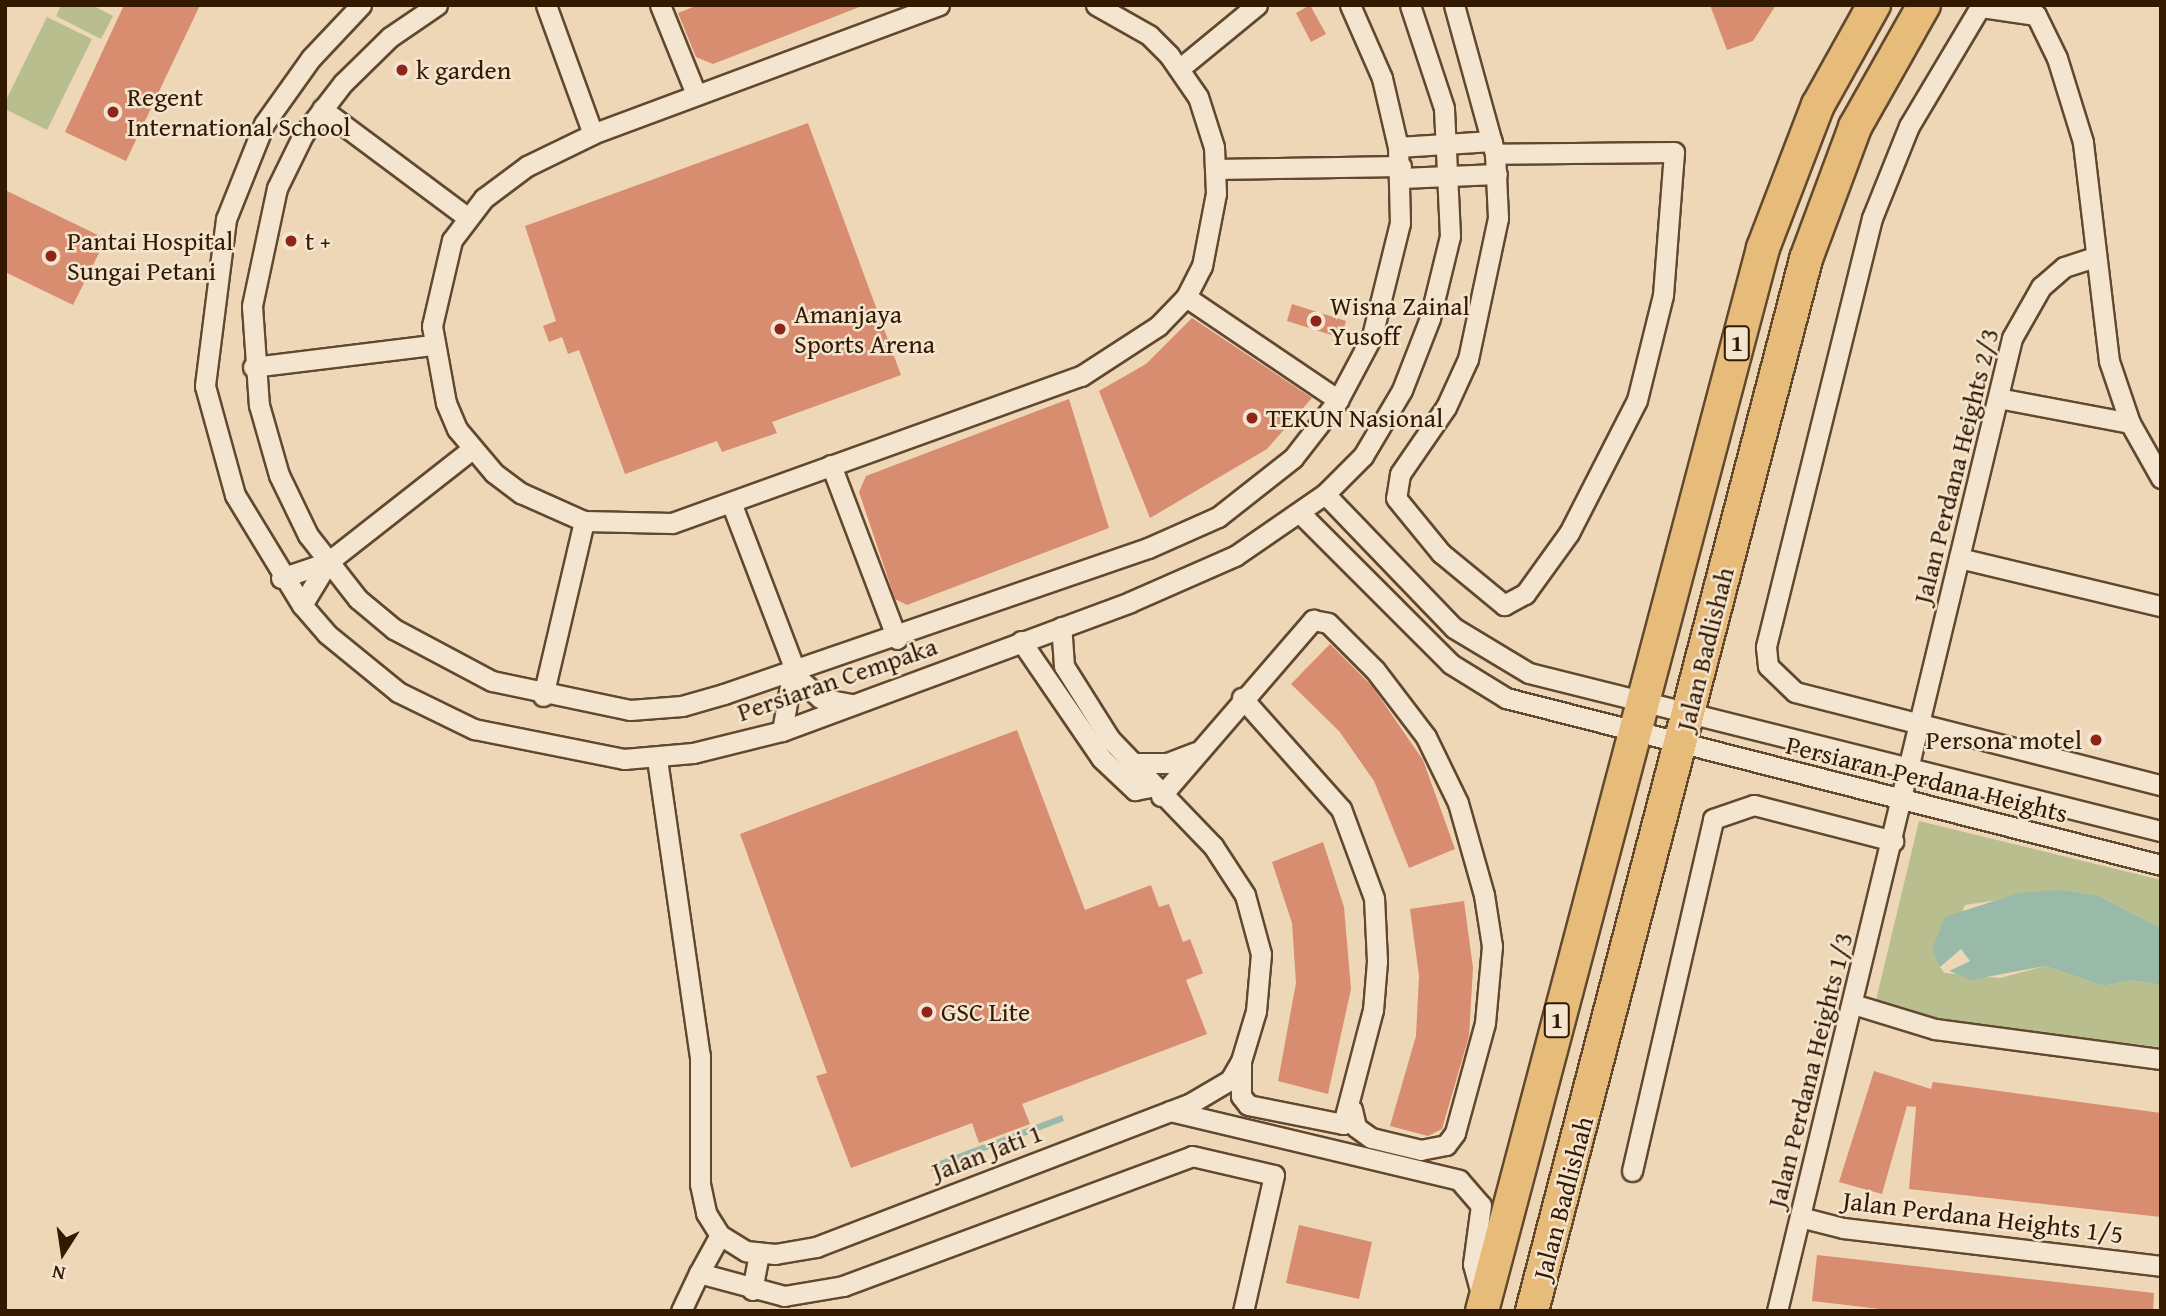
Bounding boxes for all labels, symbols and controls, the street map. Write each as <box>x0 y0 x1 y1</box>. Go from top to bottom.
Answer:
place label: k garden <box>416 54 511 86</box>
marker: k garden <box>394 62 410 78</box>
place label: Regent International School <box>127 81 351 142</box>
marker: Regent International School <box>105 104 121 120</box>
place label: Pantai Hospital Sungai Petani <box>67 225 233 286</box>
place label: t + <box>305 225 331 257</box>
marker: t + <box>283 233 299 249</box>
marker: Pantai Hospital Sungai Petani <box>41 246 61 266</box>
place label: Wisna Zainal Yusoff <box>1330 290 1470 352</box>
place label: Amanjaya Sports Arena <box>794 298 935 360</box>
marker: Wisna Zainal Yusoff <box>1308 313 1324 329</box>
marker: Amanjaya Sports Arena <box>772 321 788 337</box>
road number: 1 <box>1723 322 1751 364</box>
street label: Jalan Perdana Heights 2/3 <box>1907 325 2005 607</box>
place label: TEKUN Nasional <box>1266 402 1443 434</box>
marker: TEKUN Nasional <box>1244 410 1260 426</box>
street label: Jalan Badlishah <box>1670 564 1740 734</box>
street label: Persiaran Cempaka <box>733 630 941 728</box>
place label: Persona motel <box>1926 724 2082 756</box>
street label: Persiaran Perdana Heights <box>1783 729 2071 829</box>
marker: Persona motel <box>2088 732 2104 748</box>
street label: Jalan Perdana Heights 1/3 <box>1761 929 1859 1211</box>
place label: GSC Lite <box>941 996 1030 1028</box>
road number: 1 <box>1543 1000 1571 1040</box>
marker: GSC Lite <box>919 1004 935 1020</box>
street label: Jalan Badlishah <box>1526 1113 1600 1283</box>
street label: Jalan Jati 1 <box>927 1117 1047 1187</box>
street label: Jalan Perdana Heights 1/5 <box>1841 1184 2125 1250</box>
north arrow <box>28 1218 98 1288</box>
text: N <box>50 1259 68 1289</box>

